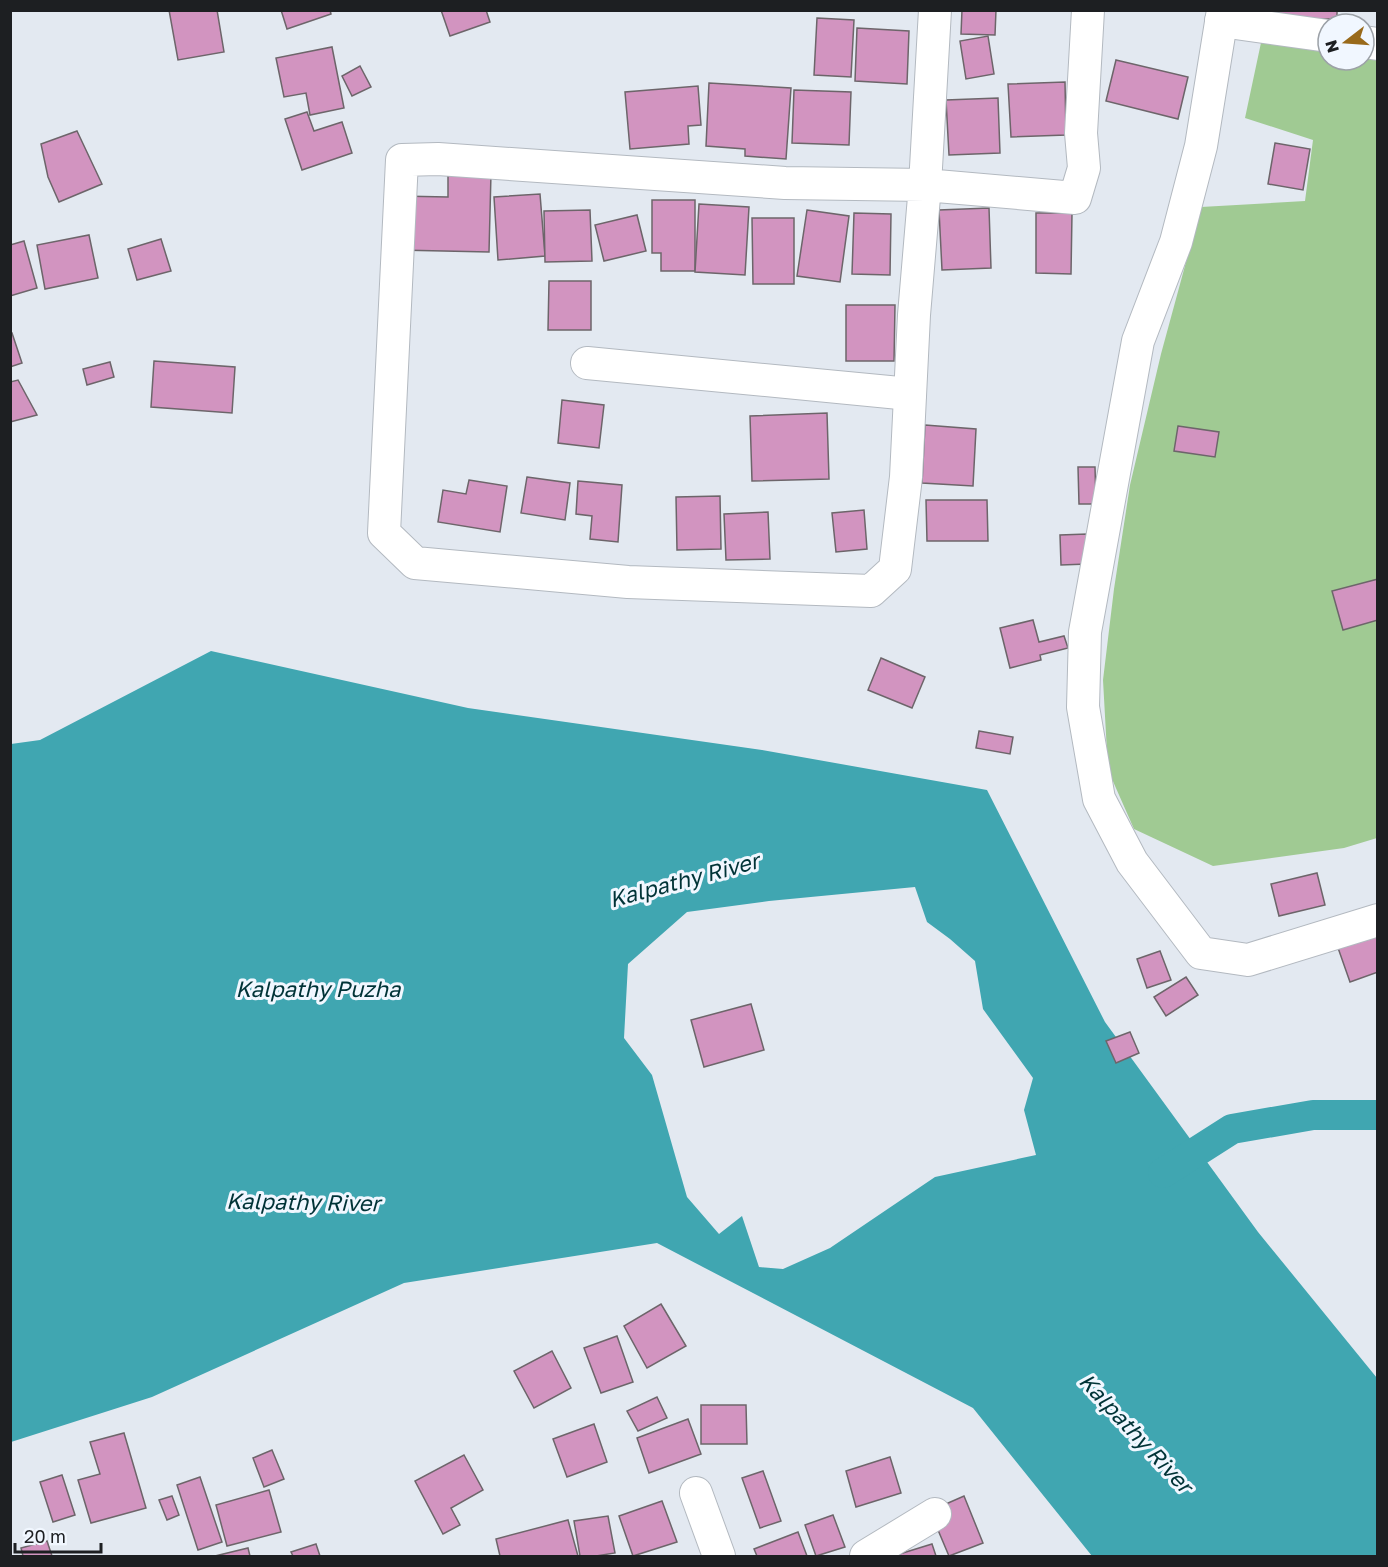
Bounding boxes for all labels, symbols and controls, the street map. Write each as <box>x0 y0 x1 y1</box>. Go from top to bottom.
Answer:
north arrow <box>1316 12 1376 72</box>
text: N <box>1320 38 1343 55</box>
water label: Kalpathy River <box>606 846 765 912</box>
water label: Kalpathy Puzha <box>236 975 402 1002</box>
water label: Kalpathy River <box>226 1187 384 1216</box>
water label: Kalpathy River <box>1074 1367 1201 1501</box>
scale bar <box>15 1516 100 1554</box>
text: 20 m <box>24 1525 66 1547</box>

